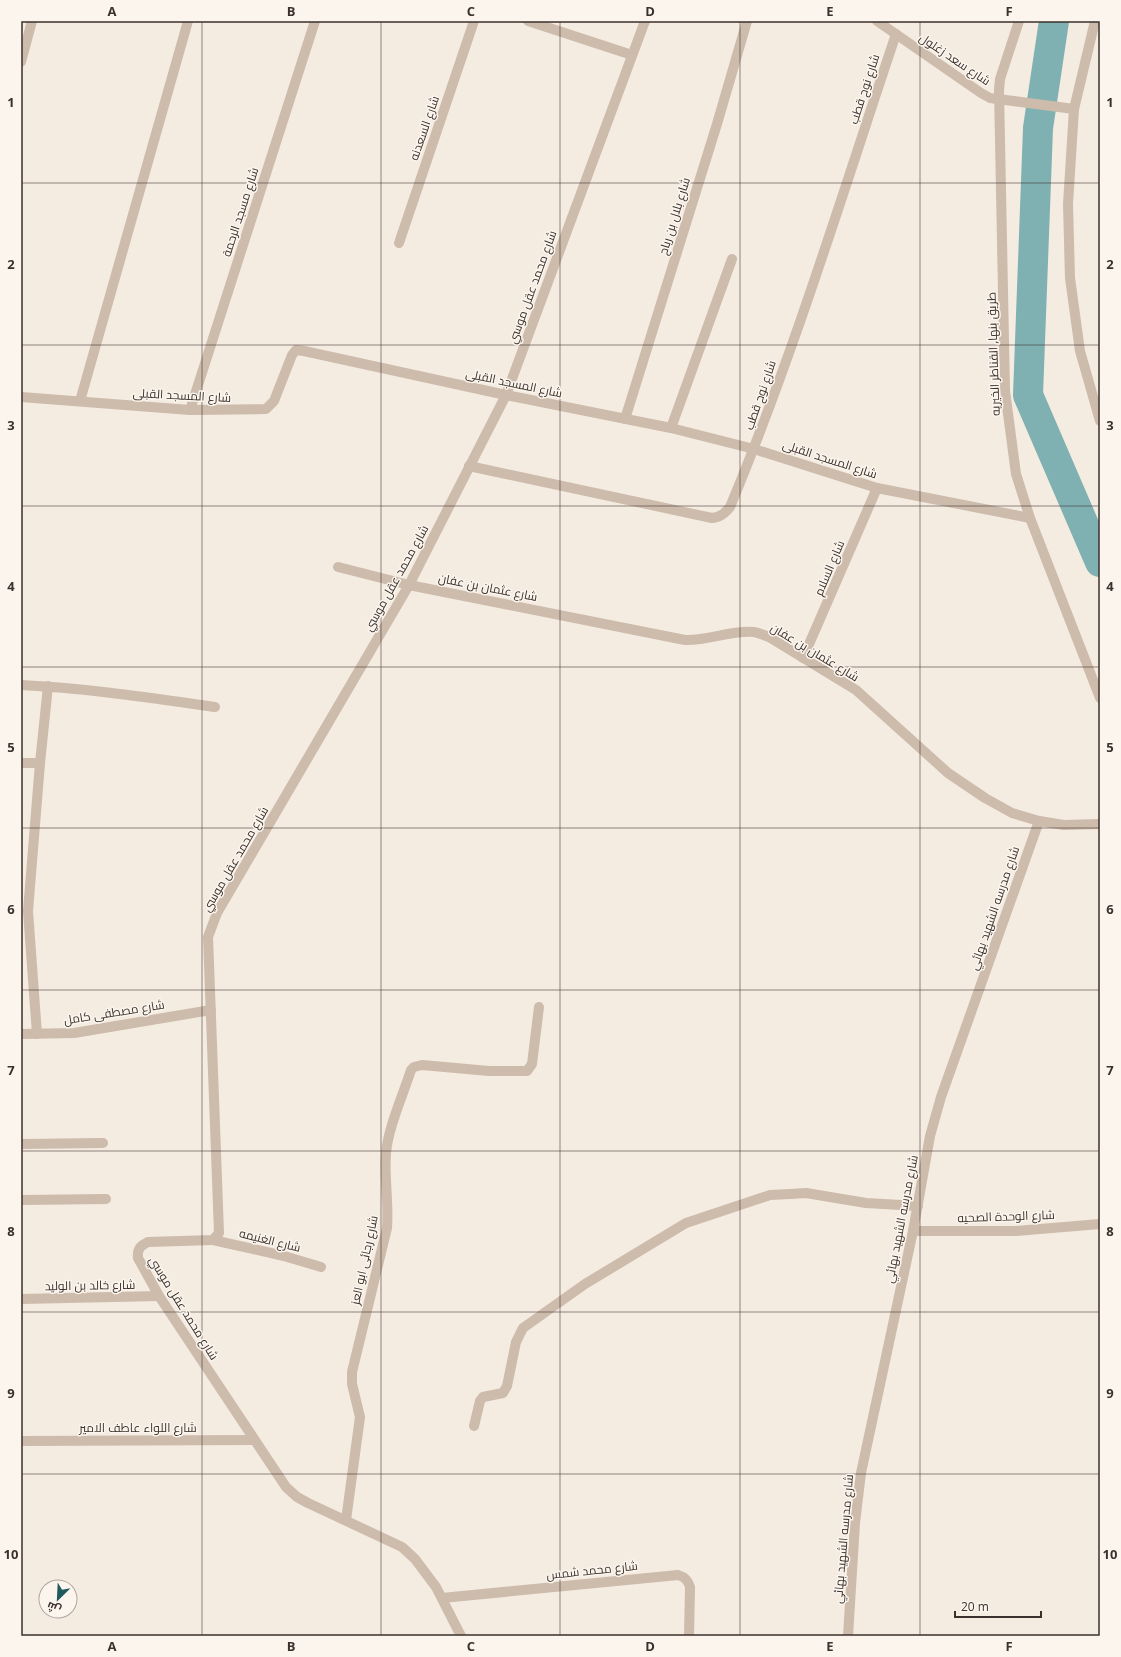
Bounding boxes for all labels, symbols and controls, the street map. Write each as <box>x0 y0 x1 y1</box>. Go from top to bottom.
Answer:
text: A <box>108 2 117 20</box>
text: B <box>287 2 296 20</box>
text: C <box>467 2 475 20</box>
text: D <box>645 2 655 20</box>
text: E <box>826 2 834 20</box>
text: F <box>1005 2 1013 20</box>
street label: شارع سعد زغلول <box>916 29 994 89</box>
street label: شارع نوح قطب <box>845 52 883 126</box>
text: 1 <box>7 93 15 111</box>
street label: شارع السعدنه <box>405 93 443 163</box>
text: 1 <box>1106 93 1114 111</box>
street label: شارع مسجد الرحمة <box>218 165 262 259</box>
street label: شارع بلال بن رباح <box>654 175 694 257</box>
street label: شارع محمد عقل موسي <box>504 228 562 347</box>
text: 2 <box>7 255 15 273</box>
text: 2 <box>1106 255 1114 273</box>
street label: طريق بنها, القناطر الخيريه <box>982 292 1004 416</box>
street label: شارع نوح قطب <box>740 358 780 432</box>
street label: شارع المسجد القبلى <box>464 364 564 402</box>
street label: شارع المسجد القبلى <box>132 384 232 406</box>
text: 3 <box>7 416 15 434</box>
text: 3 <box>1106 416 1114 434</box>
street label: شارع المسجد القبلى <box>781 436 880 482</box>
street label: شارع محمد عقل موسي <box>360 522 434 635</box>
street label: شارع السلام <box>810 538 848 598</box>
street label: شارع عثمان بن عفان <box>437 569 539 605</box>
text: 4 <box>7 577 15 595</box>
text: 4 <box>1106 577 1114 595</box>
street label: شارع عثمان بن عفان <box>767 619 863 685</box>
text: 5 <box>7 738 15 756</box>
text: 5 <box>1106 738 1114 756</box>
street label: شارع محمد عقل موسي <box>198 803 274 916</box>
street label: شارع مدرسه الشهيد بهائي <box>965 844 1025 973</box>
text: 6 <box>7 900 15 918</box>
text: 6 <box>1106 900 1114 918</box>
street label: شارع مصطفى كامل <box>62 996 166 1028</box>
text: 7 <box>7 1061 15 1079</box>
text: 7 <box>1106 1061 1114 1079</box>
street label: شارع مدرسه الشهيد بهائي <box>880 1154 924 1285</box>
street label: شارع الوحدة الصحيه <box>957 1206 1055 1226</box>
street label: شارع رجائى ابو العز <box>346 1214 382 1307</box>
text: 8 <box>7 1222 15 1240</box>
text: 8 <box>1106 1222 1114 1240</box>
street label: شارع الغنيمه <box>238 1224 303 1256</box>
street label: شارع محمد عقل موسي <box>144 1253 223 1364</box>
street label: شارع خالد بن الوليد <box>44 1276 136 1294</box>
text: 9 <box>7 1384 15 1402</box>
text: 9 <box>1106 1384 1114 1402</box>
street label: شارع اللواء عاطف الامير <box>78 1419 197 1436</box>
street label: شارع مدرسه الشهيد بهائي <box>829 1473 859 1605</box>
text: 10 <box>4 1545 18 1563</box>
text: 10 <box>1103 1545 1117 1563</box>
street label: شارع محمد شمس <box>545 1557 639 1583</box>
north arrow <box>38 1579 78 1619</box>
scale bar <box>955 1593 1041 1619</box>
text: 20 m <box>961 1598 989 1615</box>
text: ش <box>44 1599 63 1618</box>
text: A <box>108 1637 117 1655</box>
text: B <box>287 1637 296 1655</box>
text: C <box>467 1637 475 1655</box>
text: D <box>645 1637 655 1655</box>
text: E <box>826 1637 834 1655</box>
text: F <box>1005 1637 1013 1655</box>

